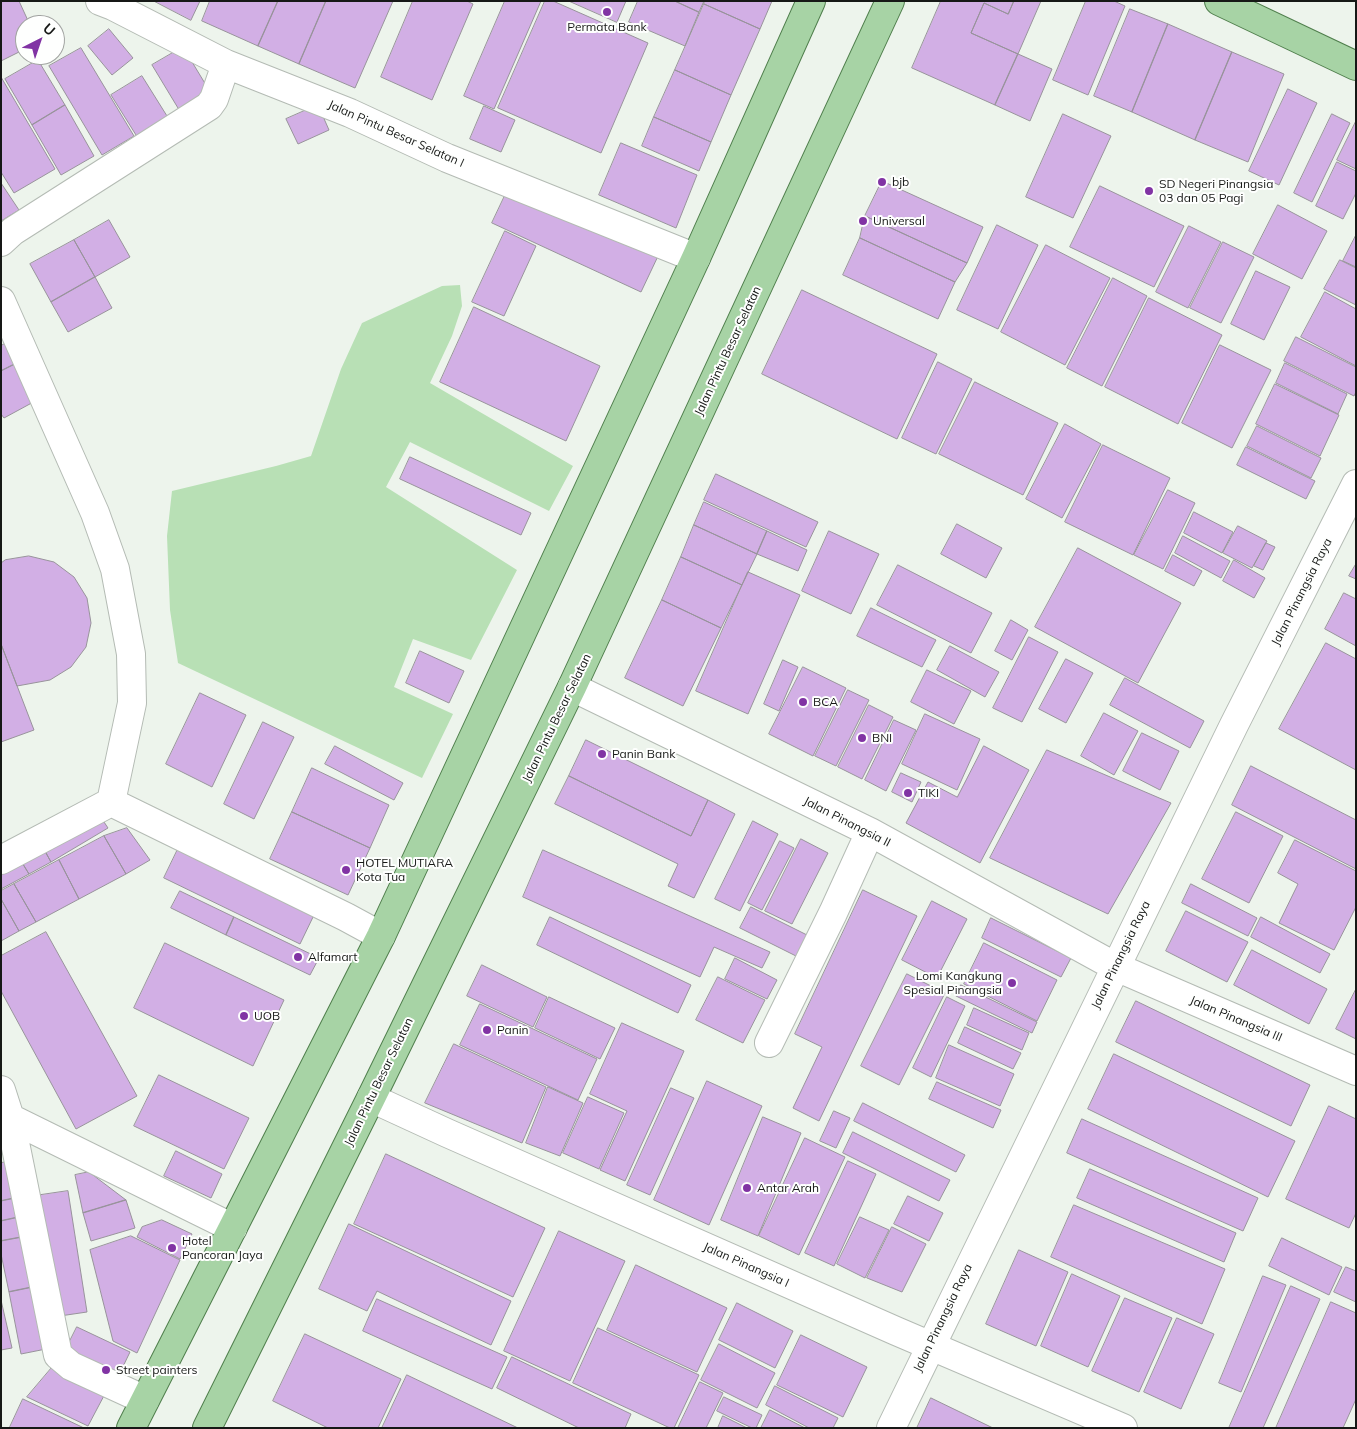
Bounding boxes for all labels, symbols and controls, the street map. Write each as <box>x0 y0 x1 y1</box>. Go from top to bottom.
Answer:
marker: Permata Bank <box>601 6 613 18</box>
north arrow <box>15 15 65 65</box>
text: U <box>39 19 59 40</box>
place label: Permata Bank <box>567 20 647 34</box>
street label: Jalan Pintu Besar Selatan I <box>326 97 466 171</box>
place label: bjb <box>892 175 909 189</box>
marker: bjb <box>876 176 888 188</box>
place label: SD Negeri Pinangsia 03 dan 05 Pagi <box>1159 177 1273 205</box>
marker: SD Negeri Pinangsia 03 dan 05 Pagi <box>1143 185 1155 197</box>
place label: Universal <box>873 214 925 228</box>
marker: Universal <box>857 215 869 227</box>
street label: Jalan Pintu Besar Selatan <box>692 284 764 418</box>
street label: Jalan Pinangsia Raya <box>1269 536 1335 648</box>
street label: Jalan Pintu Besar Selatan <box>520 651 594 785</box>
place label: BCA <box>813 695 838 709</box>
marker: BCA <box>797 696 809 708</box>
place label: BNI <box>872 731 892 745</box>
marker: BNI <box>856 732 868 744</box>
place label: Panin Bank <box>612 747 675 761</box>
marker: Panin Bank <box>596 748 608 760</box>
place label: TIKI <box>918 786 939 800</box>
marker: TIKI <box>902 787 914 799</box>
street label: Jalan Pinangsia II <box>801 794 893 850</box>
place label: HOTEL MUTIARA Kota Tua <box>356 856 453 884</box>
marker: HOTEL MUTIARA Kota Tua <box>340 864 352 876</box>
street label: Jalan Pinangsia Raya <box>1089 899 1153 1011</box>
place label: Alfamart <box>308 950 357 964</box>
marker: Alfamart <box>292 951 304 963</box>
place label: Lomi Kangkung Spesial Pinangsia <box>904 969 1002 997</box>
marker: Lomi Kangkung Spesial Pinangsia <box>1006 977 1018 989</box>
street label: Jalan Pinangsia III <box>1188 993 1284 1045</box>
place label: UOB <box>254 1009 280 1023</box>
marker: UOB <box>238 1010 250 1022</box>
street label: Jalan Pintu Besar Selatan <box>342 1015 416 1149</box>
place label: Panin <box>497 1023 529 1037</box>
marker: Panin <box>481 1024 493 1036</box>
place label: Antar Arah <box>757 1181 819 1195</box>
marker: Antar Arah <box>741 1182 753 1194</box>
place label: Hotel Pancoran Jaya <box>182 1234 263 1262</box>
street label: Jalan Pinangsia I <box>701 1240 791 1290</box>
marker: Hotel Pancoran Jaya <box>166 1242 178 1254</box>
street label: Jalan Pinangsia Raya <box>911 1262 975 1374</box>
place label: Street painters <box>116 1363 198 1377</box>
marker: Street painters <box>100 1364 112 1376</box>

